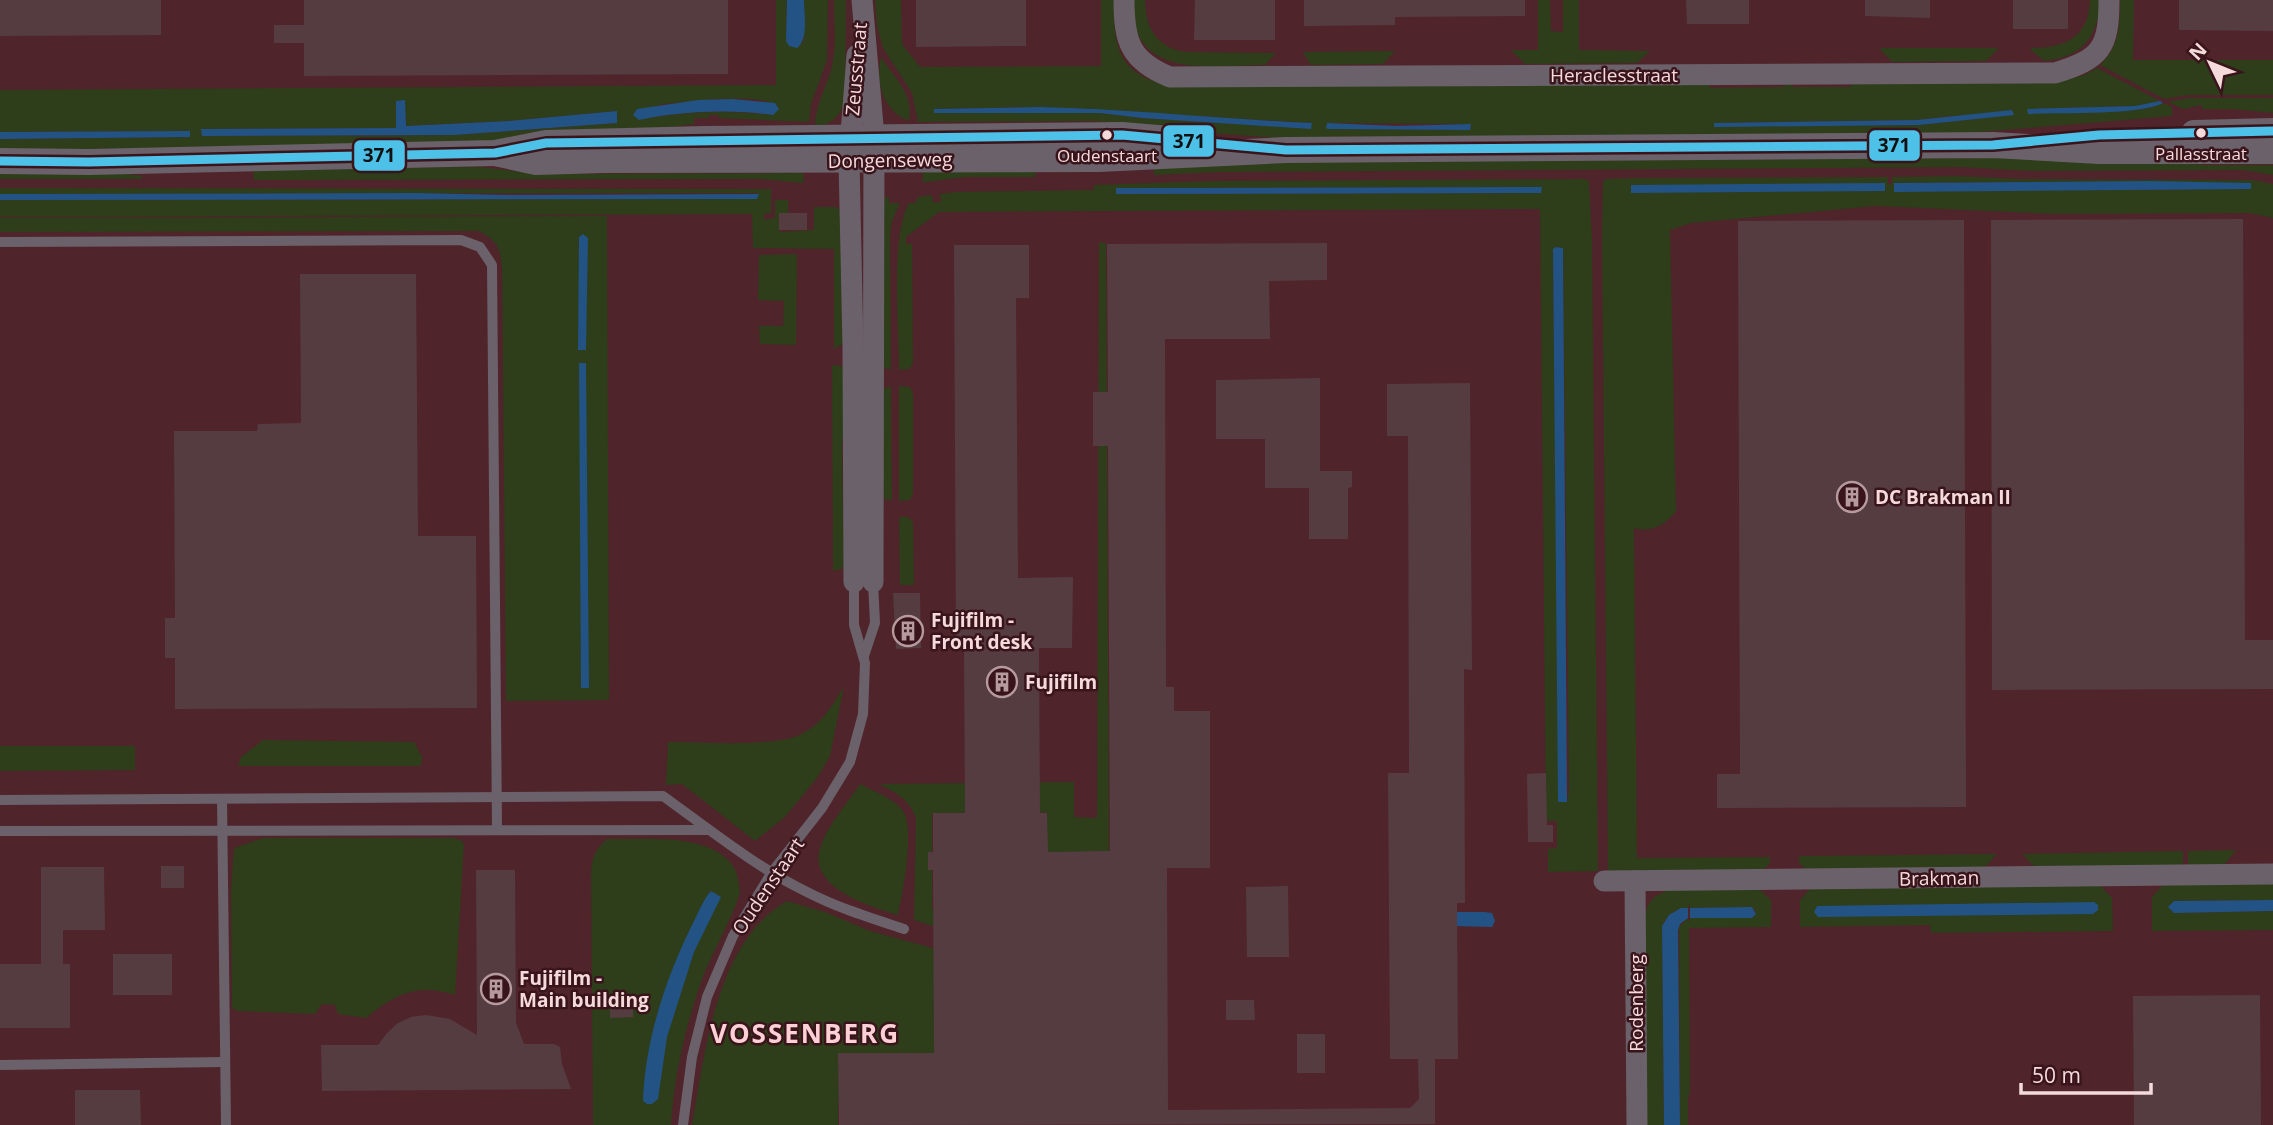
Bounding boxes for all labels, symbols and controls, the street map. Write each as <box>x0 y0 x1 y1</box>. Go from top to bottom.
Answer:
street label: Zeusstraat <box>839 21 873 117</box>
north arrow <box>2175 28 2245 98</box>
text: N <box>2183 37 2212 66</box>
street label: Heraclesstraat <box>1550 62 1678 88</box>
line badge: 371 <box>1162 124 1215 158</box>
marker: Pallasstraat <box>2194 126 2208 140</box>
marker: Oudenstaart <box>1100 128 1114 142</box>
text: 371 <box>1173 128 1205 154</box>
line badge: 371 <box>1868 129 1921 162</box>
text: 371 <box>1878 132 1910 158</box>
line badge: 371 <box>353 139 406 172</box>
text: 371 <box>363 142 395 168</box>
place label: Pallasstraat <box>2155 142 2247 165</box>
place label: Oudenstaart <box>1057 144 1157 167</box>
street label: Dongenseweg <box>827 146 953 174</box>
building icon: DC Brakman II <box>1835 480 1869 514</box>
place label: DC Brakman II <box>1875 484 2011 510</box>
place label: Fujifilm - Front desk <box>931 607 1032 655</box>
building icon: Fujifilm - Front desk <box>891 614 925 648</box>
building icon: Fujifilm <box>985 665 1019 699</box>
place label: Fujifilm <box>1025 669 1097 695</box>
street label: Oudenstaart <box>726 832 810 940</box>
street label: Brakman <box>1899 864 1979 892</box>
street label: Rodenberg <box>1623 954 1649 1052</box>
place label: Fujifilm - Main building <box>519 965 649 1013</box>
building icon: Fujifilm - Main building <box>479 972 513 1006</box>
district label: VOSSENBERG <box>710 1015 900 1051</box>
scale bar <box>2021 1052 2150 1096</box>
text: 50 m <box>2032 1061 2081 1089</box>

